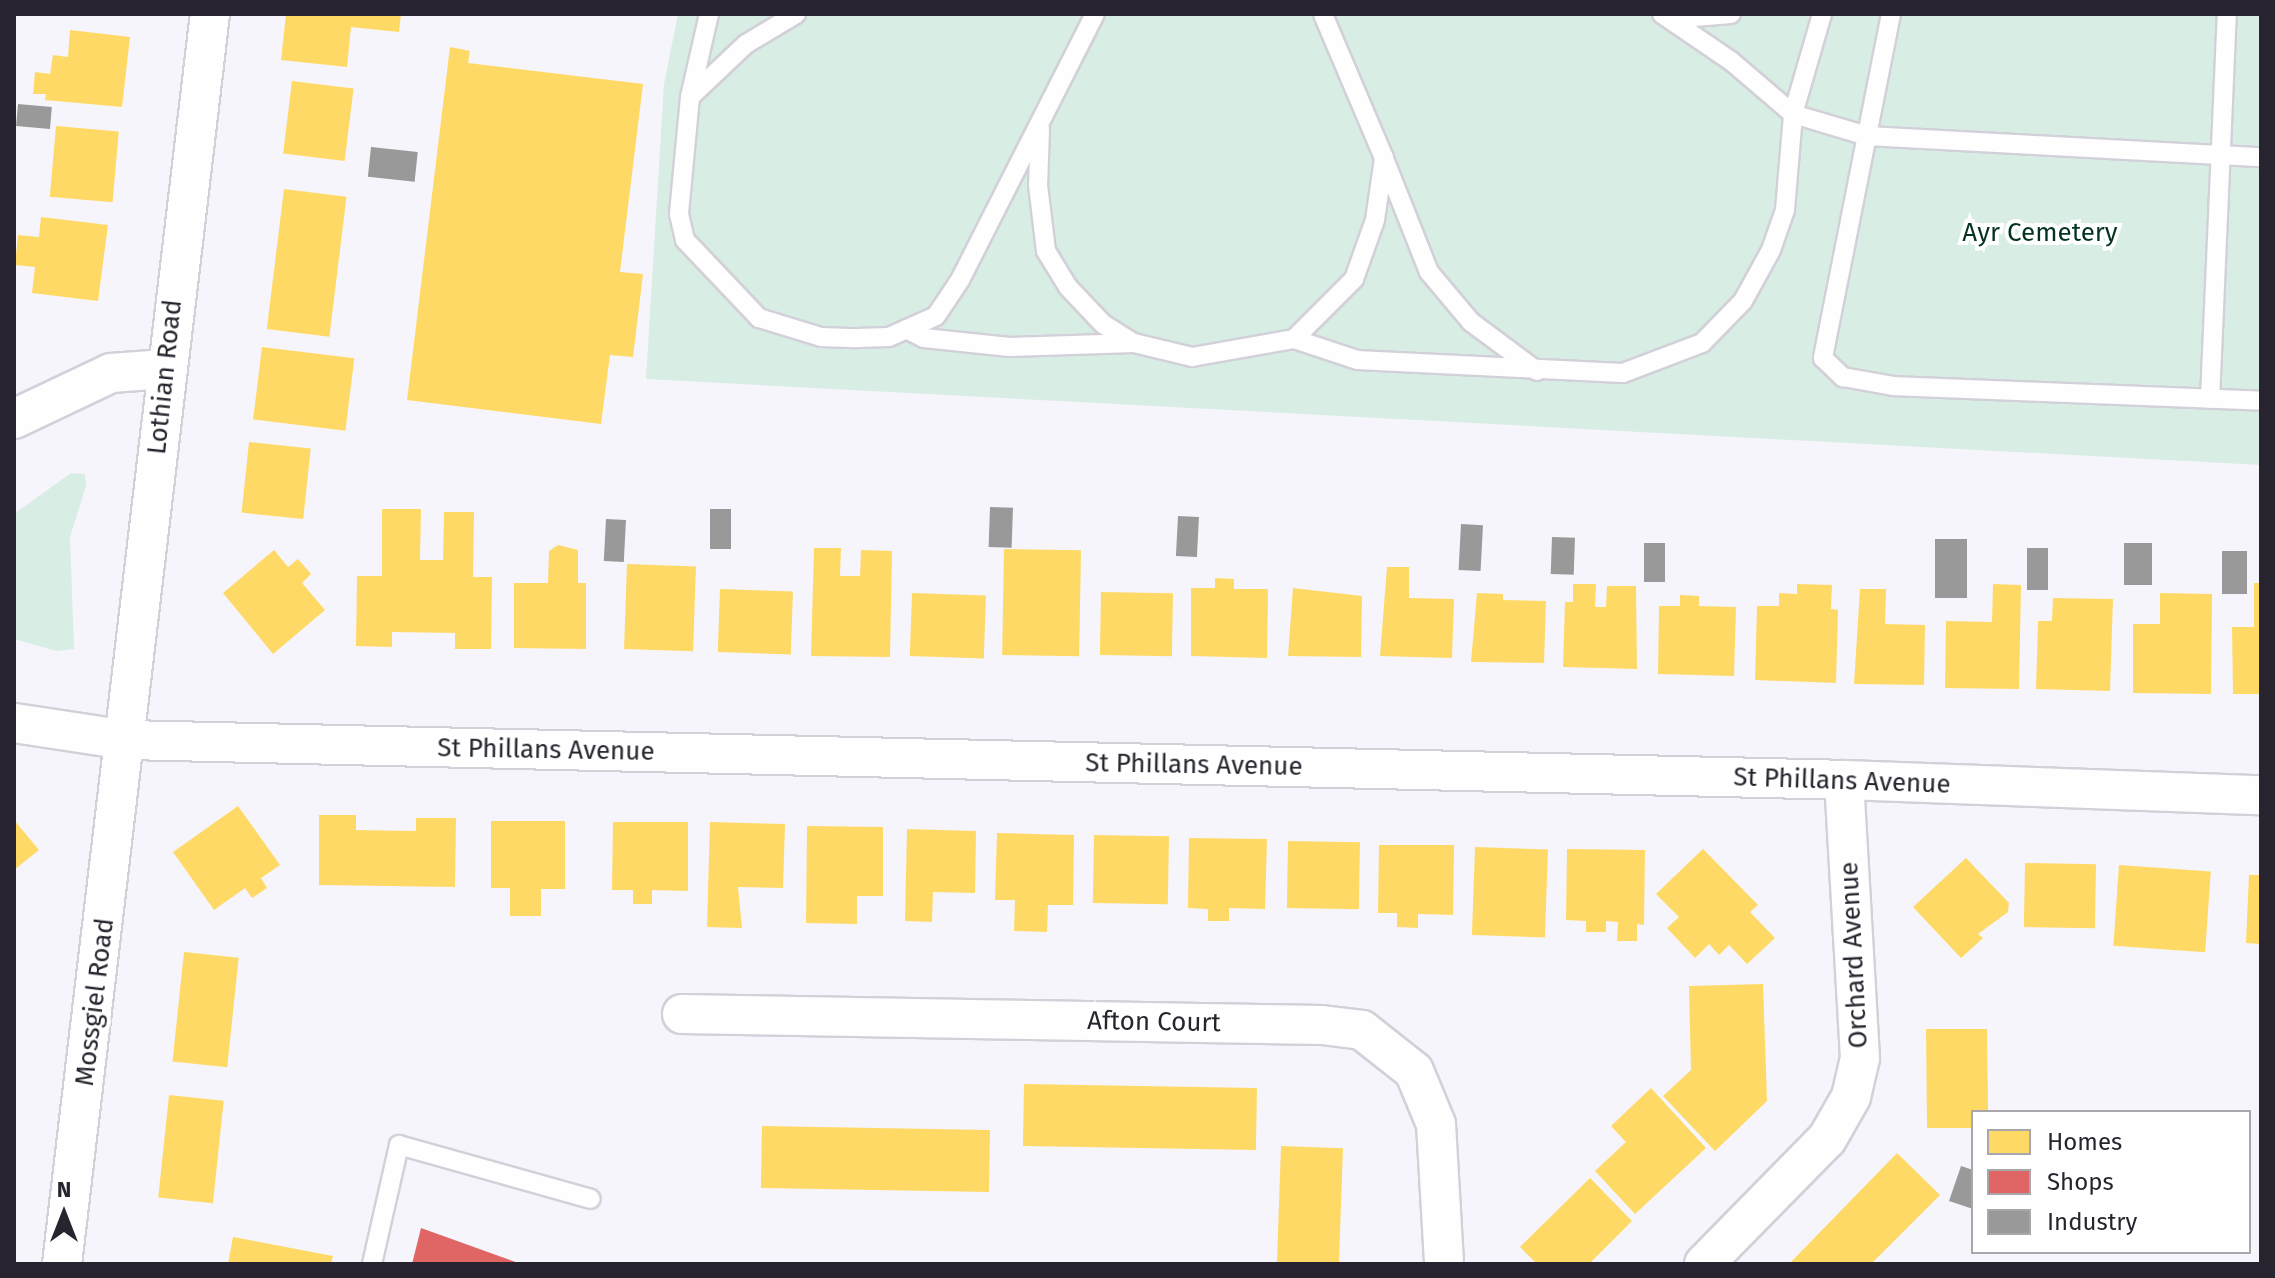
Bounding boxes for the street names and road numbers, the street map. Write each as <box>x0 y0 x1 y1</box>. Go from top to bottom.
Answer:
street label: Lothian Road <box>141 298 189 456</box>
street label: St Phillans Avenue <box>437 733 655 767</box>
street label: St Phillans Avenue <box>1085 748 1303 782</box>
street label: St Phillans Avenue <box>1733 762 1951 800</box>
street label: Orchard Avenue <box>1834 861 1874 1049</box>
street label: Mossgiel Road <box>69 916 121 1088</box>
street label: Afton Court <box>1087 1005 1221 1039</box>

